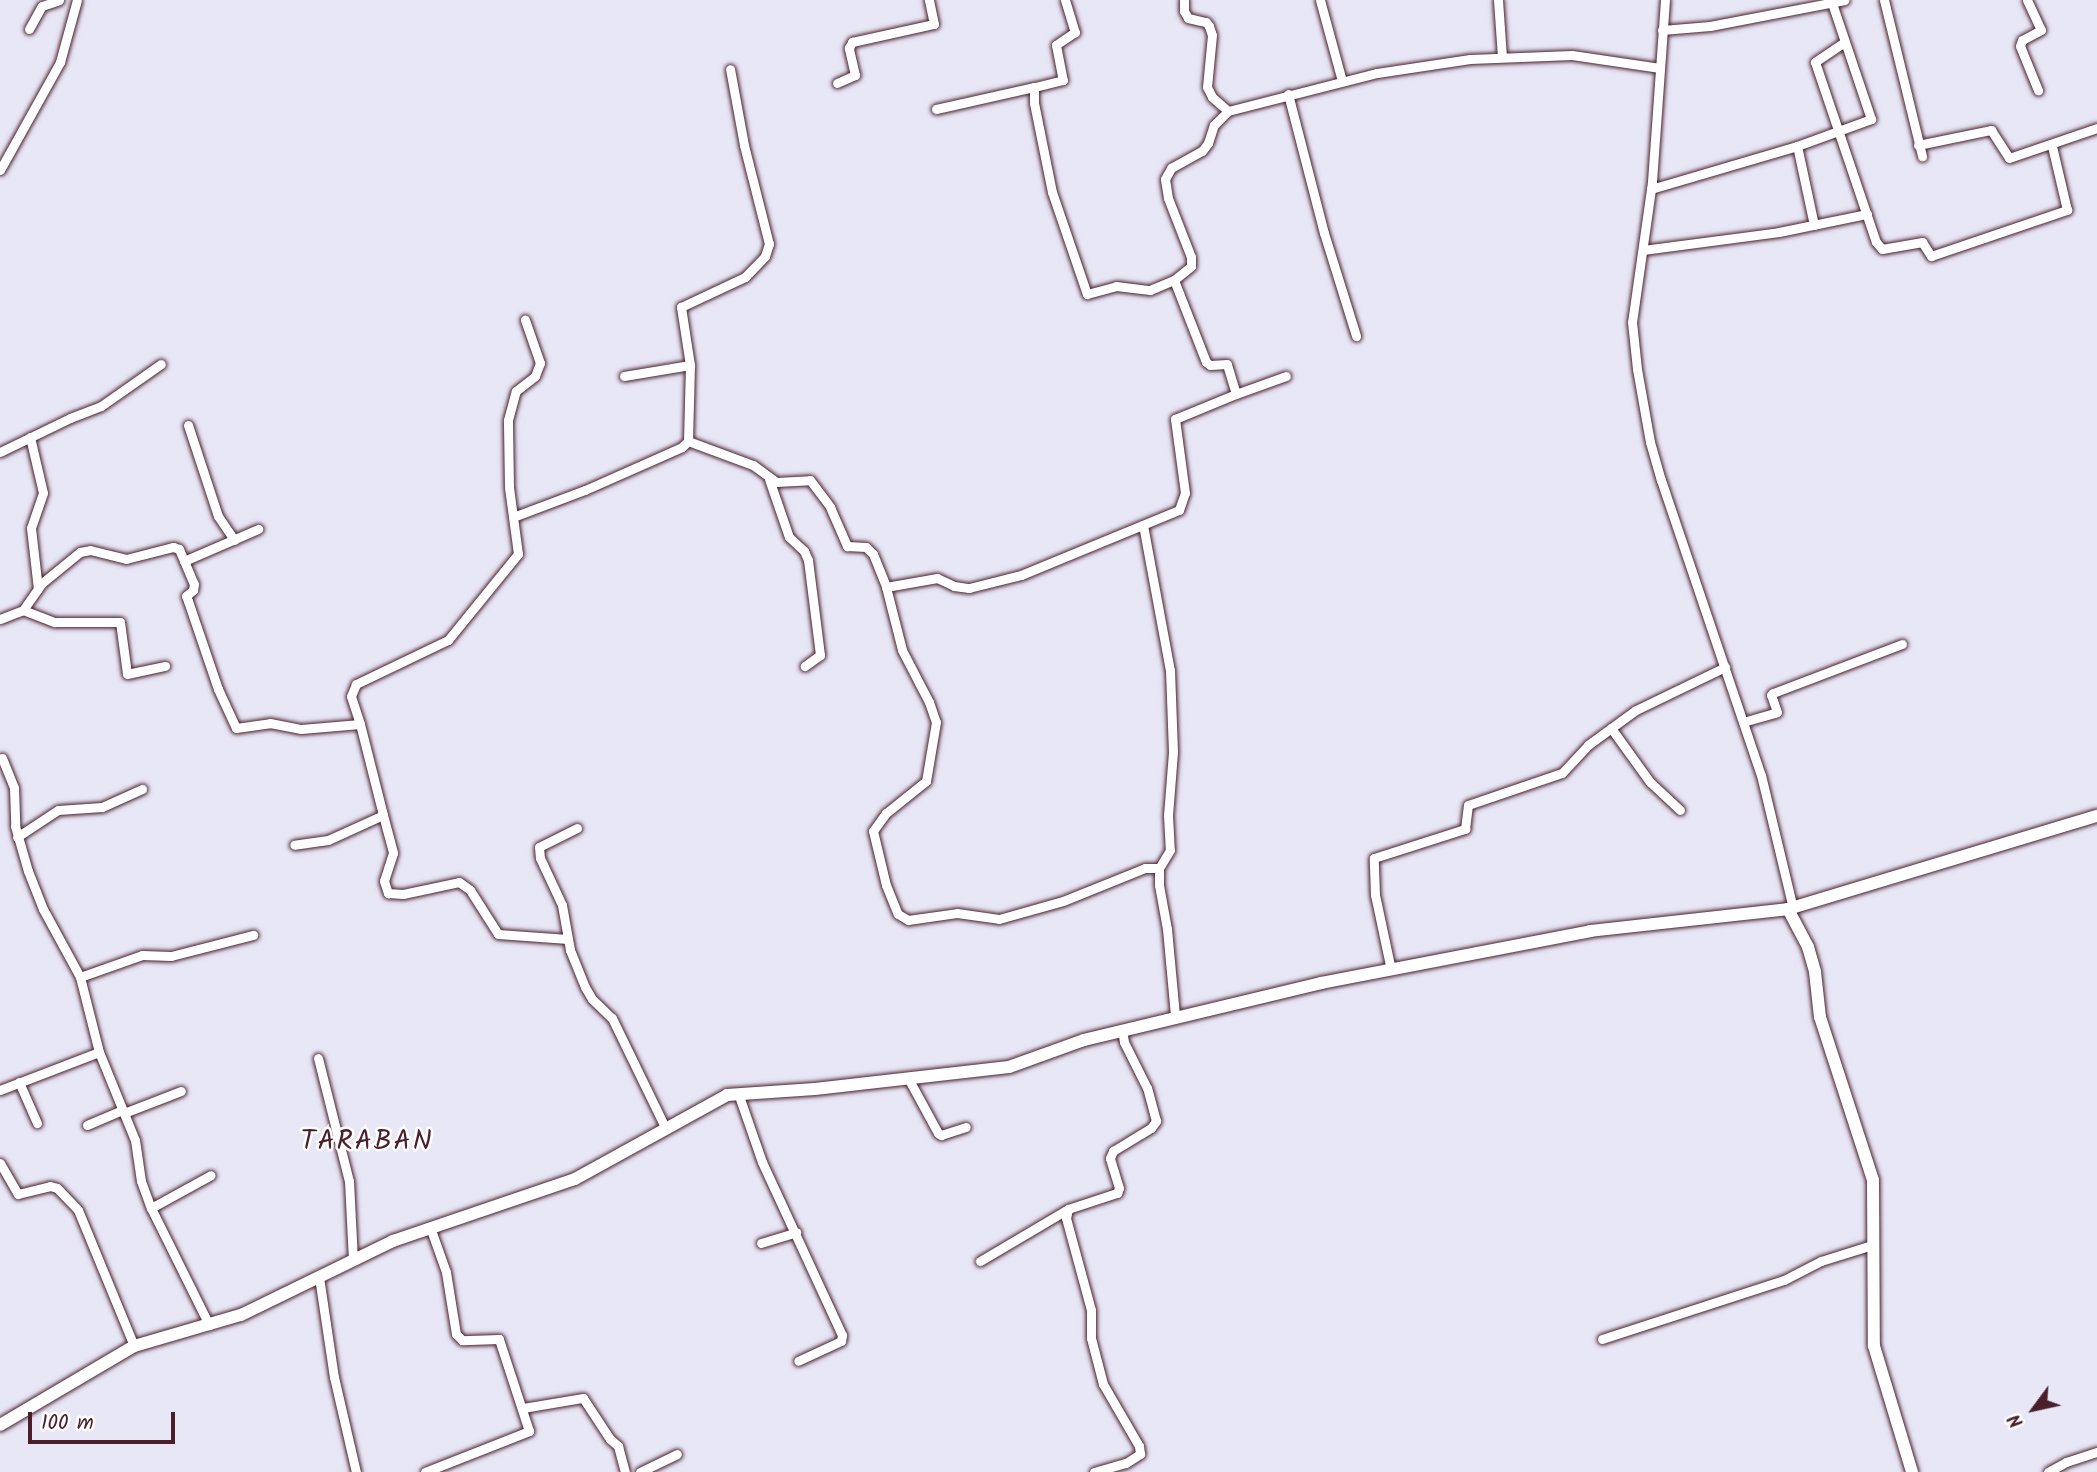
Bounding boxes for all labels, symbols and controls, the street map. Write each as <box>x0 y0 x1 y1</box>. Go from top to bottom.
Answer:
district label: TARABAN <box>301 1125 433 1159</box>
north arrow <box>1999 1374 2069 1444</box>
scale bar <box>32 1398 178 1442</box>
text: 100 m <box>41 1407 94 1440</box>
text: N <box>2001 1407 2032 1434</box>

